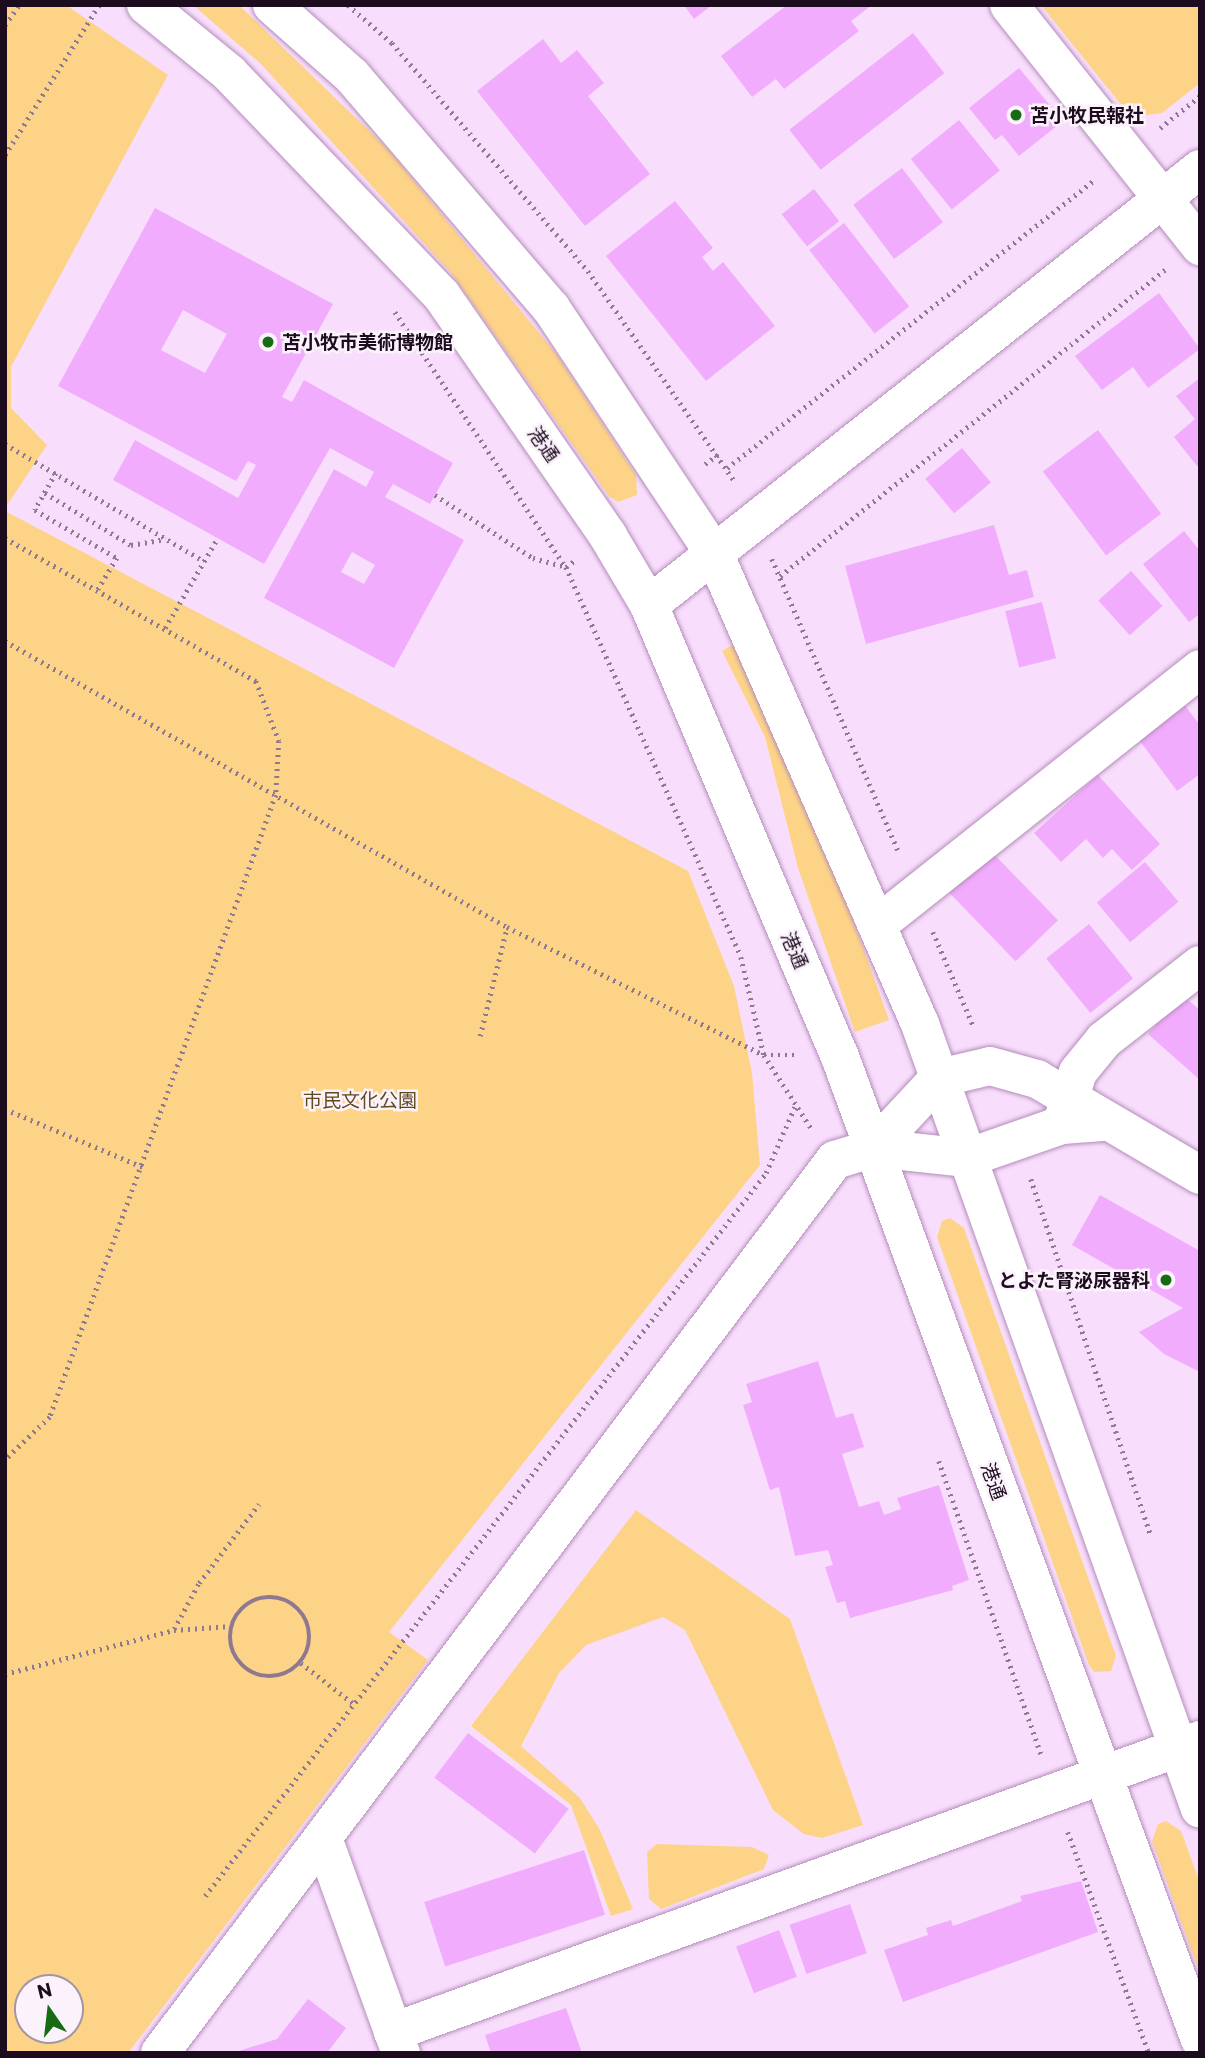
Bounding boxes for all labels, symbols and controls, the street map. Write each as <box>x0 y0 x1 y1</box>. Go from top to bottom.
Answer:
place label: 苫小牧民報社 <box>1030 104 1144 126</box>
marker: 苫小牧民報社 <box>1008 107 1024 123</box>
place label: 苫小牧市美術博物館 <box>282 331 453 353</box>
marker: 苫小牧市美術博物館 <box>260 334 276 350</box>
street label: 港通 <box>524 422 564 466</box>
street label: 港通 <box>777 928 813 972</box>
park label: 市民文化公園 <box>303 1089 417 1111</box>
place label: とよた腎泌尿器科 <box>998 1269 1150 1291</box>
marker: とよた腎泌尿器科 <box>1156 1270 1176 1290</box>
street label: 港通 <box>977 1459 1011 1503</box>
north arrow <box>14 1974 84 2044</box>
text: N <box>35 1977 54 2003</box>

